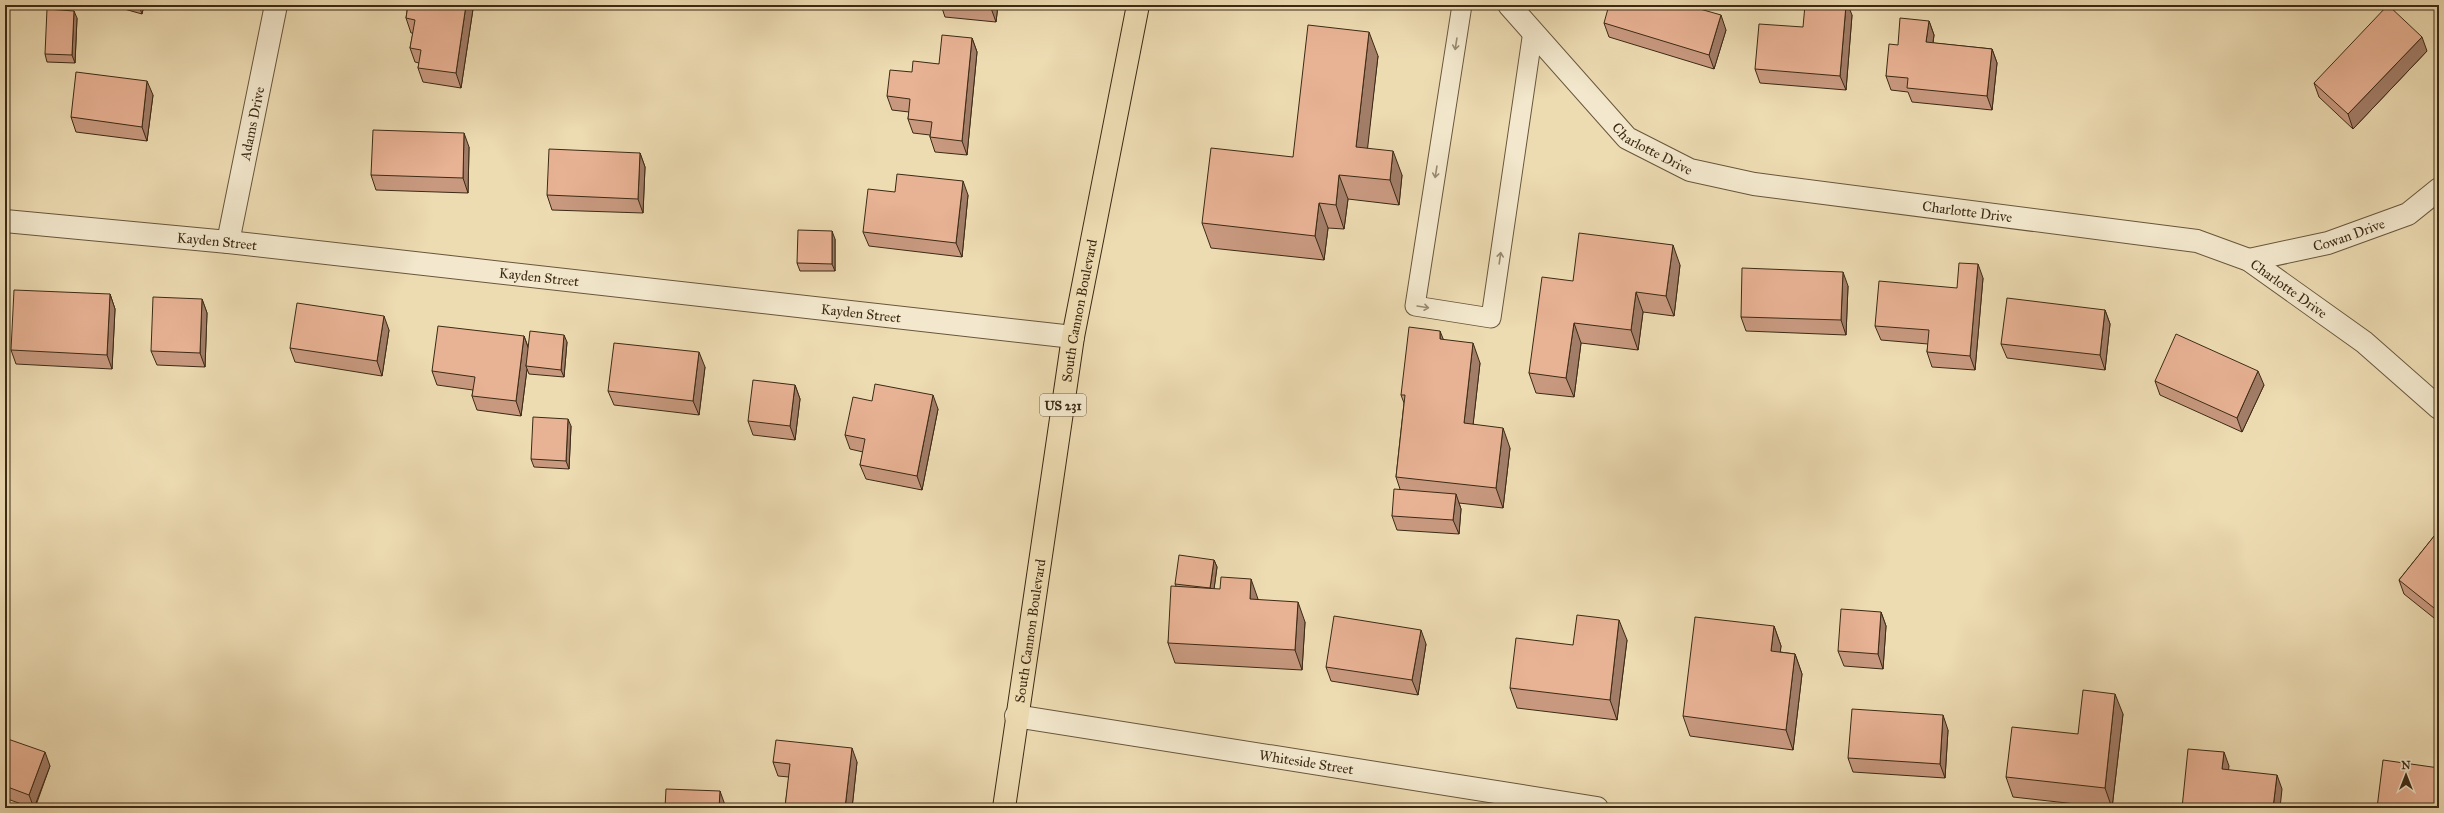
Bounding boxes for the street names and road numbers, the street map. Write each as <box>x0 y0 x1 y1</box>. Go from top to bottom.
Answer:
street label: Adams Drive <box>237 85 268 163</box>
street label: Charlotte Drive <box>1608 119 1695 179</box>
street label: Charlotte Drive <box>1921 198 2013 226</box>
street label: Cowan Drive <box>2311 215 2387 255</box>
street label: Kayden Street <box>176 229 258 254</box>
street label: South Cannon Boulevard <box>1058 238 1101 383</box>
street label: Charlotte Drive <box>2247 256 2331 322</box>
street label: Kayden Street <box>498 265 580 290</box>
street label: Kayden Street <box>820 301 902 327</box>
road number: US 231 <box>1040 394 1086 416</box>
street label: South Cannon Boulevard <box>1012 558 1049 704</box>
street label: Whiteside Street <box>1258 747 1355 778</box>

